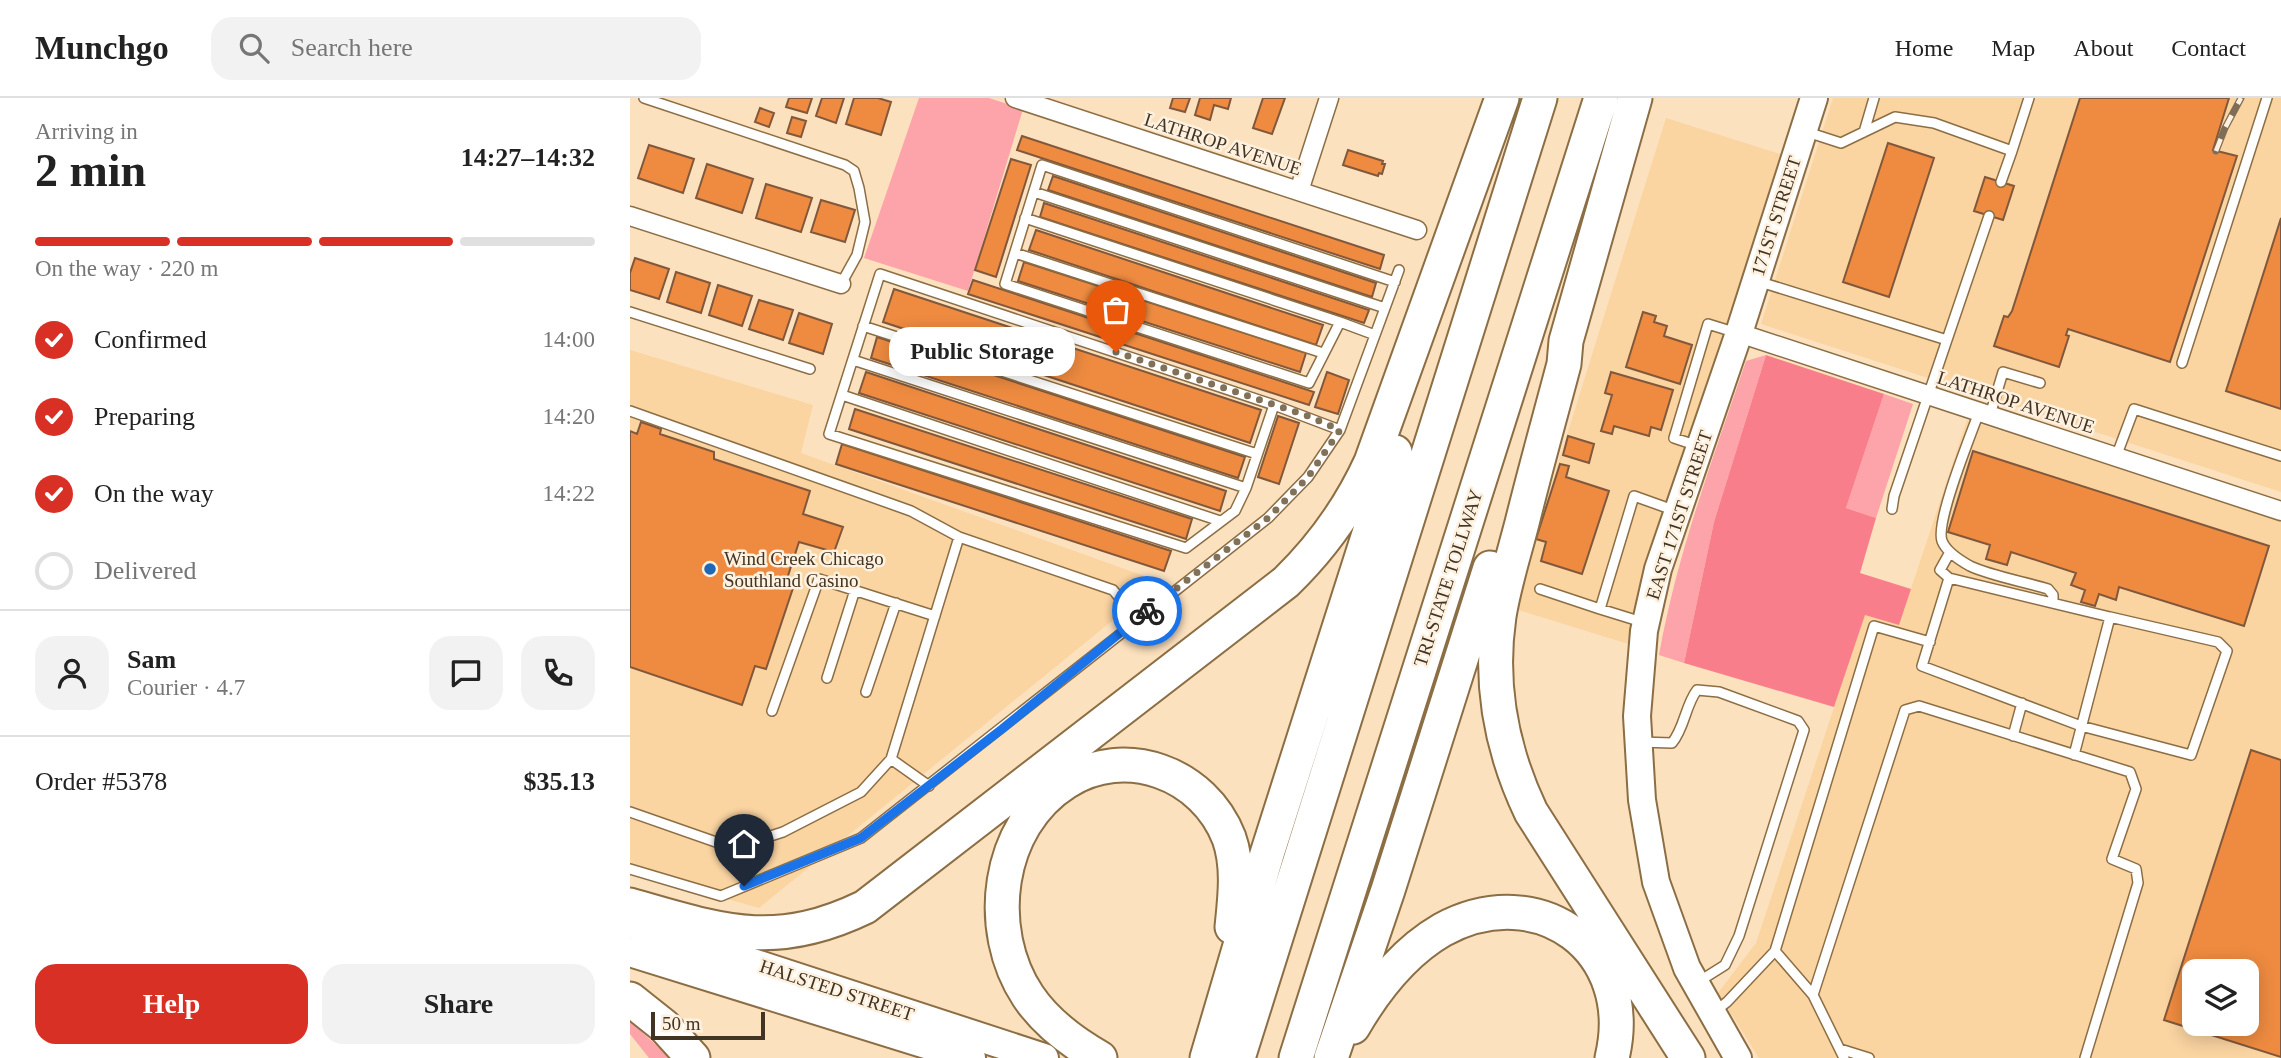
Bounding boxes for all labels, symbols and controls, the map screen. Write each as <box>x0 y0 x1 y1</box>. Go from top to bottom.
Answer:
search box <box>211 17 701 80</box>
icon: search <box>235 29 273 67</box>
text: Munchgo <box>35 30 169 66</box>
text: Search here <box>291 33 413 62</box>
text: Home <box>1895 35 1953 61</box>
text: Map <box>1991 35 2035 61</box>
text: About <box>2073 35 2133 61</box>
text: Contact <box>2171 35 2246 61</box>
street label: LATHROP AVENUE <box>1142 109 1304 179</box>
text: Arriving in <box>35 119 138 144</box>
text: 14:27–14:32 <box>461 143 595 172</box>
text: 2 min <box>35 145 146 196</box>
street label: 171ST STREET <box>1747 153 1805 279</box>
text: On the way · 220 m <box>35 256 218 281</box>
pin <box>1086 280 1146 352</box>
icon: bag <box>1097 291 1135 329</box>
icon: check <box>35 321 73 359</box>
text: Confirmed <box>94 325 207 354</box>
text: 14:00 <box>543 327 595 352</box>
callout: Public Storage <box>888 328 1074 376</box>
text: Public Storage <box>910 339 1054 364</box>
street label: LATHROP AVENUE <box>1935 367 2097 437</box>
icon: check <box>35 398 73 436</box>
text: Preparing <box>94 402 195 431</box>
text: 14:20 <box>543 404 595 429</box>
street label: EAST 171ST STREET <box>1642 427 1716 602</box>
icon: check <box>35 475 73 513</box>
text: On the way <box>94 479 214 508</box>
text: 14:22 <box>543 481 595 506</box>
street label: TRI-STATE TOLLWAY <box>1409 486 1487 669</box>
place label: Wind Creek Chicago Southland Casino <box>724 548 884 591</box>
text: Delivered <box>94 556 197 585</box>
marker: Wind Creek Chicago Southland Casino <box>702 561 718 577</box>
courier <box>1112 576 1182 646</box>
icon: bike <box>1128 592 1166 630</box>
button: person <box>35 636 109 710</box>
button: chat <box>429 636 503 710</box>
button: phone <box>521 636 595 710</box>
text: Sam <box>127 645 176 674</box>
text: Courier · 4.7 <box>127 675 245 700</box>
text: Order #5378 <box>35 767 167 796</box>
text: $35.13 <box>524 767 595 796</box>
pin <box>714 814 774 886</box>
icon: home <box>725 825 763 863</box>
street label: HALSTED STREET <box>757 955 917 1025</box>
map controls <box>2182 959 2259 1036</box>
button: layers <box>2182 959 2259 1036</box>
button: Help <box>35 964 308 1044</box>
button: Share <box>322 964 595 1044</box>
scale bar <box>651 1009 765 1041</box>
text: 50 m <box>662 1013 701 1034</box>

